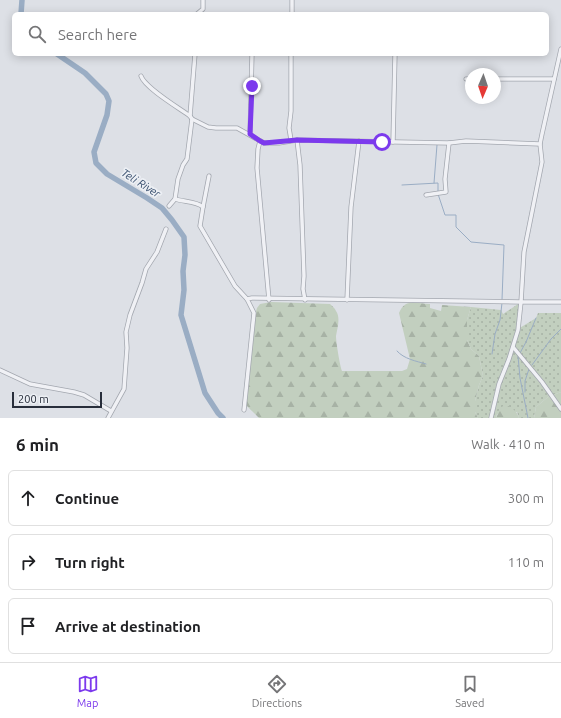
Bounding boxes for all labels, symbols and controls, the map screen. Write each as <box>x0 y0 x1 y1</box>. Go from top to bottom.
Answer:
search box <box>12 12 549 56</box>
icon: search <box>26 23 48 45</box>
text: Search here <box>58 26 137 43</box>
north arrow <box>465 68 501 104</box>
route end <box>243 77 261 95</box>
route start <box>373 133 391 151</box>
water label: Teli River <box>119 166 163 200</box>
scale bar <box>12 390 102 409</box>
text: 200 m <box>18 393 49 405</box>
text: 6 min <box>16 435 59 454</box>
text: Walk · 410 m <box>471 437 545 451</box>
icon: ahead <box>17 487 39 509</box>
text: Continue <box>55 490 119 507</box>
text: 300 m <box>508 491 544 505</box>
icon: right <box>17 551 39 573</box>
text: Turn right <box>55 554 125 571</box>
text: 110 m <box>508 555 544 569</box>
icon: arrive <box>17 615 39 637</box>
text: Arrive at destination <box>55 618 201 635</box>
tab: Map <box>77 673 99 709</box>
tab: Directions <box>252 673 302 709</box>
tab: Saved <box>455 673 484 709</box>

